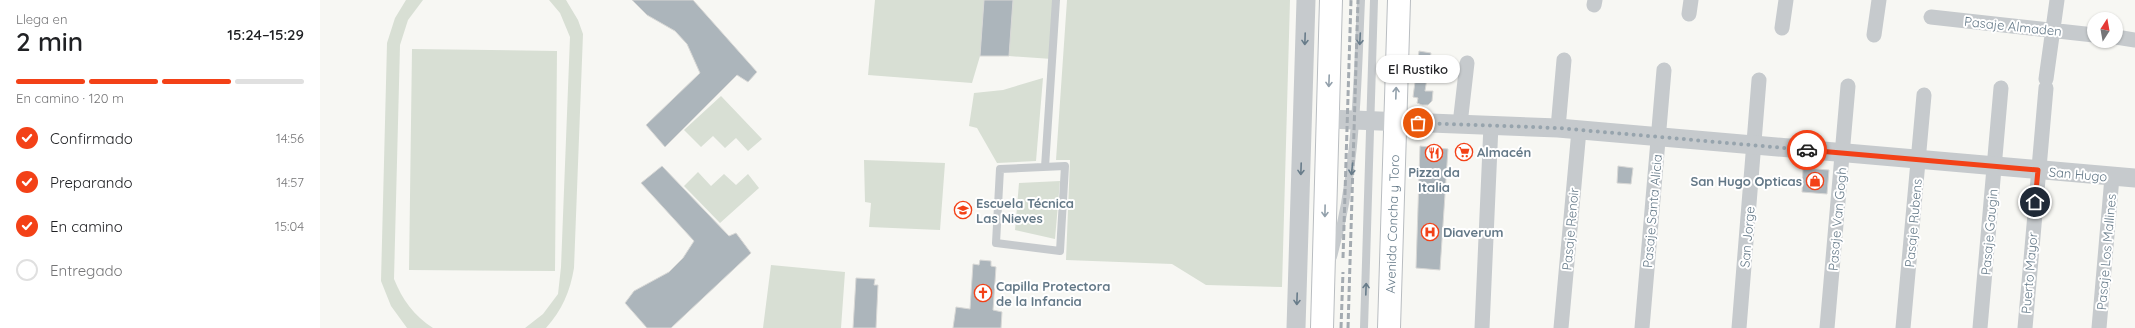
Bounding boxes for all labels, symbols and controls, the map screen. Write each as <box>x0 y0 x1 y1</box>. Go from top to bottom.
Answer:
text: Llega en <box>16 11 67 27</box>
north arrow <box>2087 12 2123 48</box>
map controls <box>2087 12 2123 48</box>
street label: Pasaje Almaden <box>1963 13 2063 39</box>
text: 2 min <box>16 25 83 58</box>
text: 15:24–15:29 <box>227 25 304 44</box>
one-way arrow <box>1301 32 1309 45</box>
one-way arrow <box>1356 32 1363 45</box>
callout: El Rustiko <box>1376 55 1460 83</box>
text: El Rustiko <box>1388 61 1448 77</box>
one-way arrow <box>1325 74 1332 87</box>
one-way arrow <box>1393 87 1400 100</box>
text: En camino · 120 m <box>16 90 124 106</box>
pin <box>1401 106 1435 140</box>
icon: bag <box>1407 112 1429 134</box>
icon: check <box>16 127 38 149</box>
text: Confirmado <box>50 129 133 148</box>
text: 14:56 <box>276 130 304 146</box>
courier <box>1787 130 1827 170</box>
icon: car <box>1796 139 1818 161</box>
supermarket icon: Almacén <box>1454 142 1474 162</box>
restaurant icon: Pizza da Italia <box>1424 143 1444 163</box>
place label: Almacén <box>1477 144 1531 160</box>
street label: Pasaje Santa Alicia <box>1639 153 1665 269</box>
street label: Avenida Concha y Toro <box>1382 154 1402 294</box>
one-way arrow <box>1298 162 1305 175</box>
one-way arrow <box>1348 162 1355 175</box>
street label: San Hugo <box>2048 163 2108 185</box>
place label: Pizza da Italia <box>1408 164 1460 195</box>
street label: Pasaje Van Gogh <box>1825 167 1849 271</box>
icon: check <box>16 171 38 193</box>
shop icon: San Hugo Opticas <box>1805 171 1825 191</box>
text: Preparando <box>50 173 133 192</box>
place label: San Hugo Opticas <box>1690 173 1802 189</box>
text: 14:57 <box>276 174 304 190</box>
street label: Pasaje Rubens <box>1901 178 1925 268</box>
pin <box>2018 185 2052 219</box>
street label: Pasaje Renoir <box>1558 187 1582 271</box>
street label: Pasaje Gaugin <box>1977 188 2001 276</box>
icon: home <box>2024 191 2046 213</box>
street label: Pasaje Los Mallines <box>2093 193 2119 311</box>
place label: Escuela Técnica Las Nieves <box>976 195 1074 226</box>
school or university icon: Escuela Técnica Las Nieves <box>953 200 973 220</box>
one-way arrow <box>1321 204 1329 217</box>
street label: San Jorge <box>1736 206 1758 268</box>
icon: check <box>16 215 38 237</box>
text: En camino <box>50 217 123 236</box>
text: 15:04 <box>275 218 304 234</box>
hospital icon: Diaverum <box>1420 222 1440 242</box>
place label: Diaverum <box>1443 224 1504 240</box>
street label: Puerto Mayor <box>2017 231 2041 315</box>
text: Entregado <box>50 261 123 280</box>
place label: Capilla Protectora de la Infancia <box>996 278 1110 309</box>
church icon: Capilla Protectora de la Infancia <box>973 283 993 303</box>
one-way arrow <box>1362 283 1370 296</box>
one-way arrow <box>1294 292 1301 305</box>

